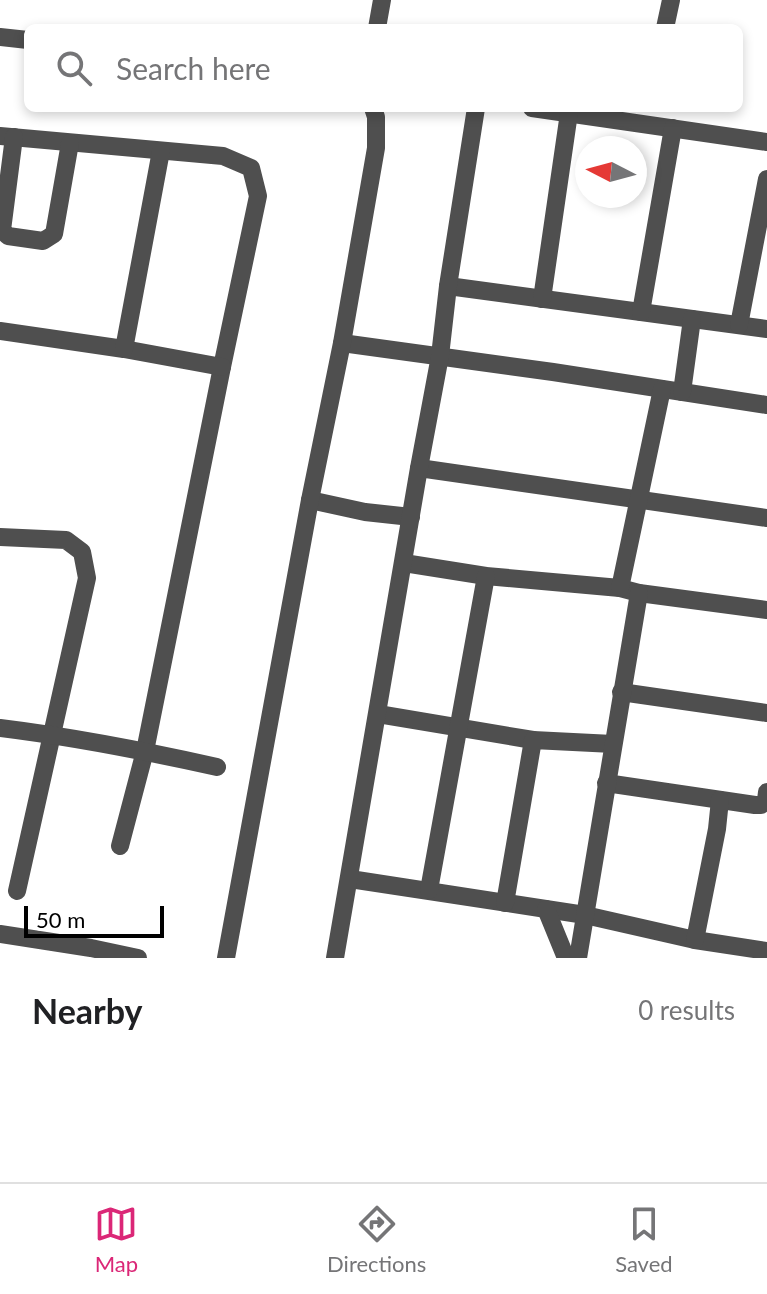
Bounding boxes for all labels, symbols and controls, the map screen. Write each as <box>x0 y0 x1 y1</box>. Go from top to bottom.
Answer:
search box <box>24 24 743 112</box>
icon: search <box>52 46 96 90</box>
text: Search here <box>116 50 271 86</box>
north arrow <box>575 136 647 208</box>
scale bar <box>24 902 164 938</box>
text: 50 m <box>36 906 85 933</box>
text: Nearby <box>32 990 143 1031</box>
text: 0 results <box>638 994 735 1026</box>
tab: Map <box>94 1202 138 1277</box>
tab: Directions <box>327 1202 426 1277</box>
tab: Saved <box>615 1202 673 1277</box>

